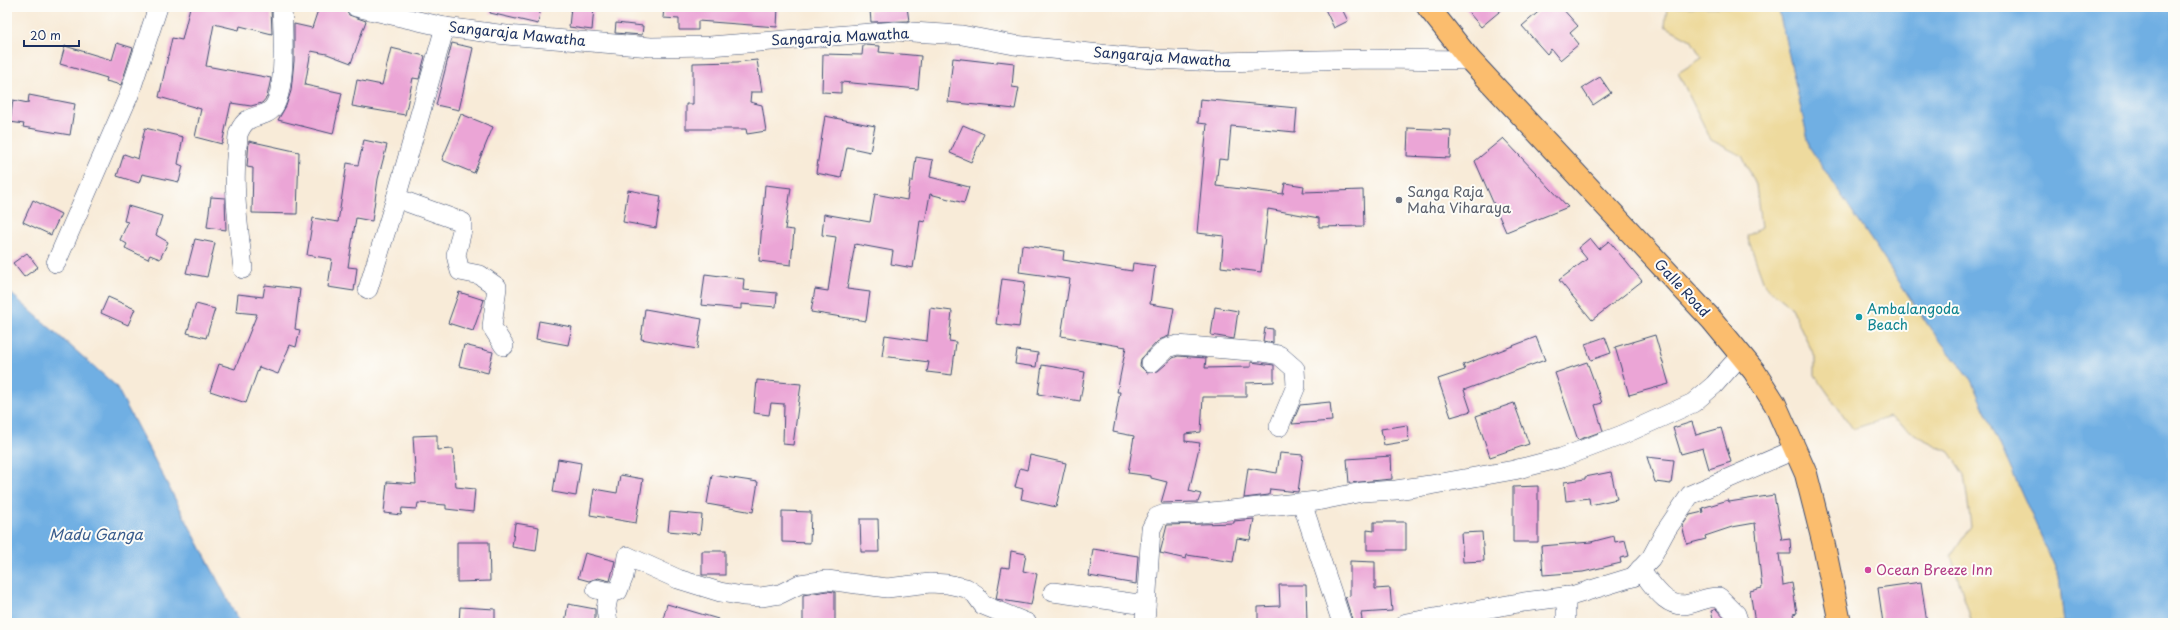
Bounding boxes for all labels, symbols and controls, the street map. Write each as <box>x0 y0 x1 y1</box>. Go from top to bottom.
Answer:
street label: Sangaraja Mawatha <box>447 16 587 51</box>
scale bar <box>24 22 79 48</box>
street label: Sangaraja Mawatha <box>770 22 910 51</box>
text: 20 m <box>30 26 61 44</box>
street label: Sangaraja Mawatha <box>1092 41 1232 72</box>
place label: Sanga Raja Maha Viharaya <box>1407 181 1512 218</box>
marker: Sanga Raja Maha Viharaya <box>1394 195 1404 205</box>
street label: Galle Road <box>1650 254 1715 322</box>
place label: Ambalangoda Beach <box>1867 298 1960 335</box>
marker: Ambalangoda Beach <box>1854 312 1864 322</box>
water label: Madu Ganga <box>49 522 144 545</box>
place label: Ocean Breeze Inn <box>1876 559 1993 580</box>
marker: Ocean Breeze Inn <box>1863 565 1873 575</box>

